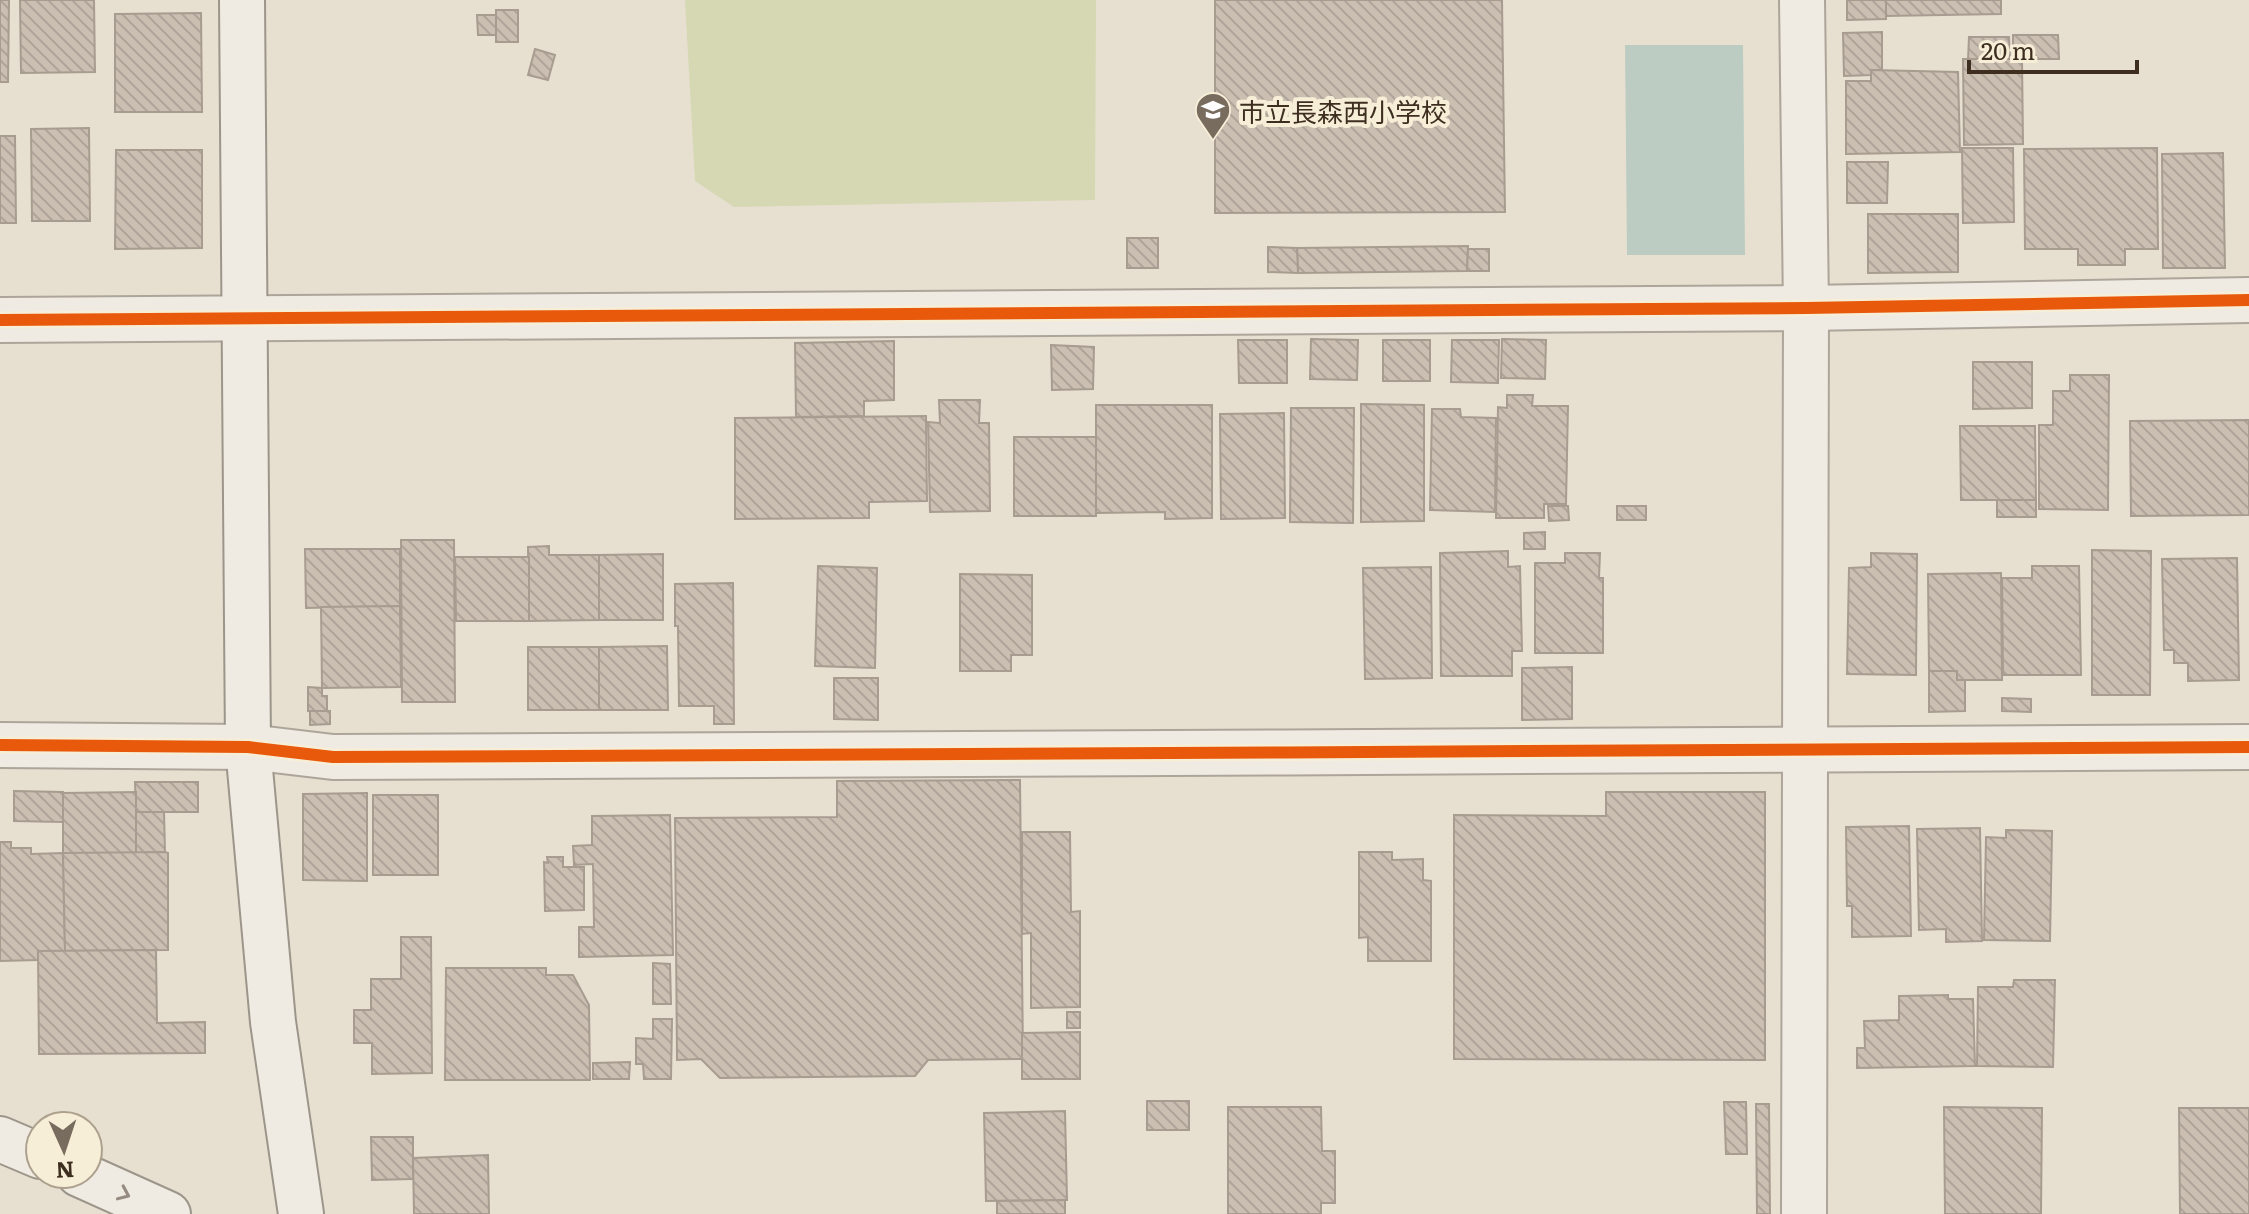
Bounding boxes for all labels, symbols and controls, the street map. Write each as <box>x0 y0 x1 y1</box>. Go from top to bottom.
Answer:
scale bar <box>1969 24 2137 74</box>
text: 20 m <box>1981 32 2035 67</box>
school or university icon: 市立長森西小学校 <box>1194 91 1232 141</box>
place label: 市立長森西小学校 <box>1239 91 1447 130</box>
north arrow <box>24 1110 104 1190</box>
text: N <box>55 1155 75 1188</box>
one-way arrow <box>115 1184 130 1200</box>

